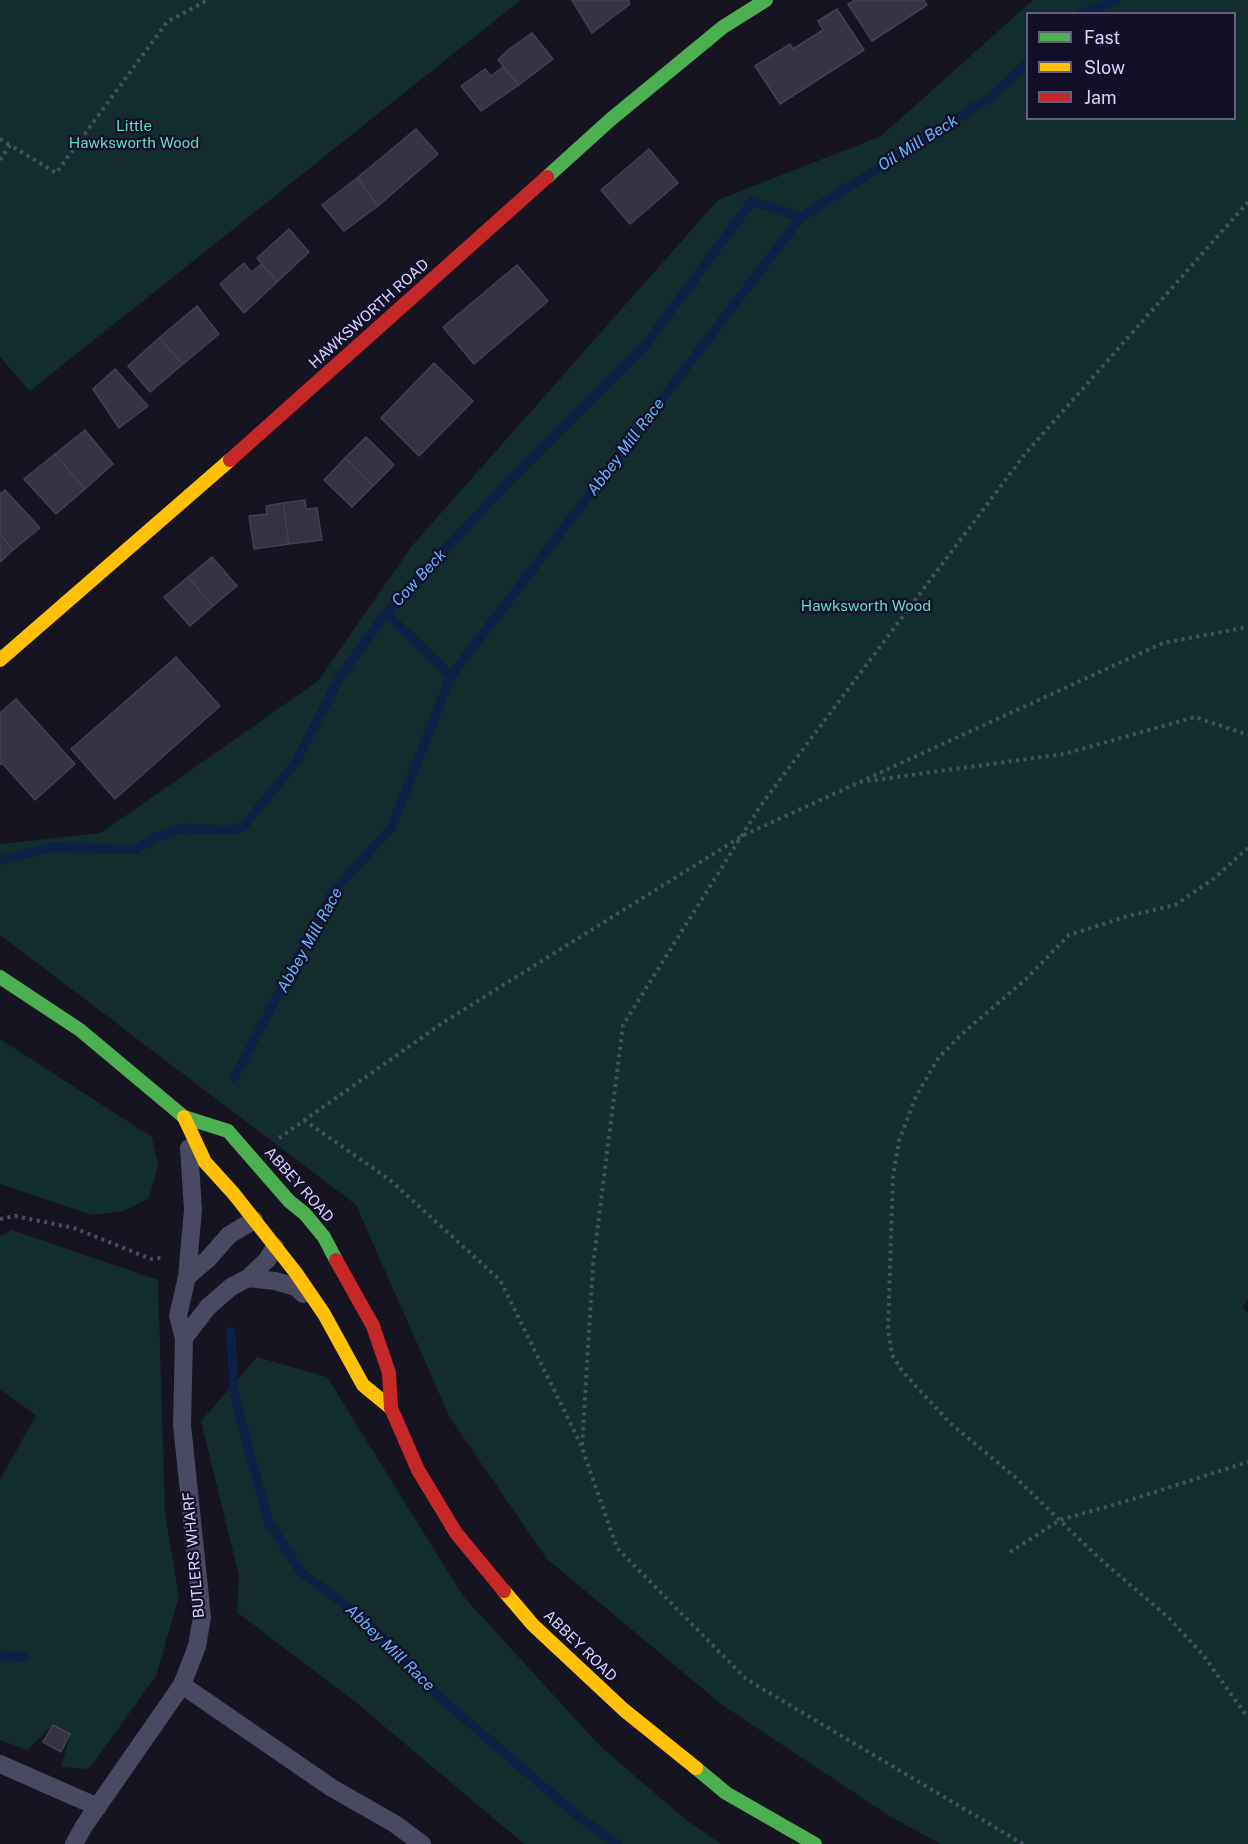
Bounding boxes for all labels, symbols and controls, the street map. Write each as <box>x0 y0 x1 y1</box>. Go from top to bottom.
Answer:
legend <box>1026 12 1236 120</box>
text: Fast <box>1084 27 1120 48</box>
text: Slow <box>1084 57 1125 78</box>
text: Jam <box>1084 87 1117 108</box>
water label: Oil Mill Beck <box>874 111 962 175</box>
park label: Little Hawksworth Wood <box>69 117 199 152</box>
street label: HAWKSWORTH ROAD <box>305 255 433 373</box>
water label: Abbey Mill Race <box>583 395 669 499</box>
water label: Cow Beck <box>388 546 450 610</box>
park label: Hawksworth Wood <box>801 597 931 615</box>
water label: Abbey Mill Race <box>273 884 347 996</box>
street label: ABBEY ROAD <box>261 1144 337 1226</box>
street label: BUTLERS WHARF <box>180 1491 208 1619</box>
water label: Abbey Mill Race <box>341 1601 439 1695</box>
street label: ABBEY ROAD <box>540 1607 620 1685</box>

